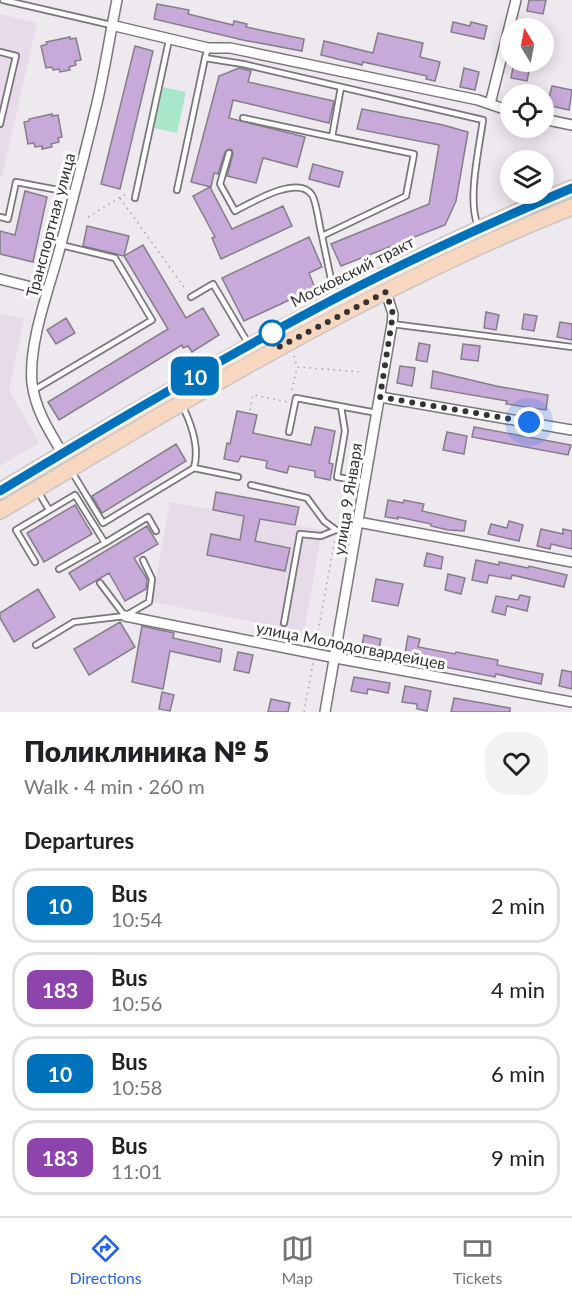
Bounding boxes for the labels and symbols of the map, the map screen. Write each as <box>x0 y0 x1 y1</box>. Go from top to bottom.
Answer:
north arrow <box>500 18 554 72</box>
street label: Транспортная улица <box>22 151 78 299</box>
street label: Московский тракт <box>287 232 417 310</box>
unlabelled marker <box>259 320 285 346</box>
line badge: 10 <box>168 356 222 395</box>
your location <box>514 407 544 437</box>
street label: улица 9 Января <box>329 442 365 556</box>
street label: улица Молодогвардейцев <box>255 617 447 673</box>

